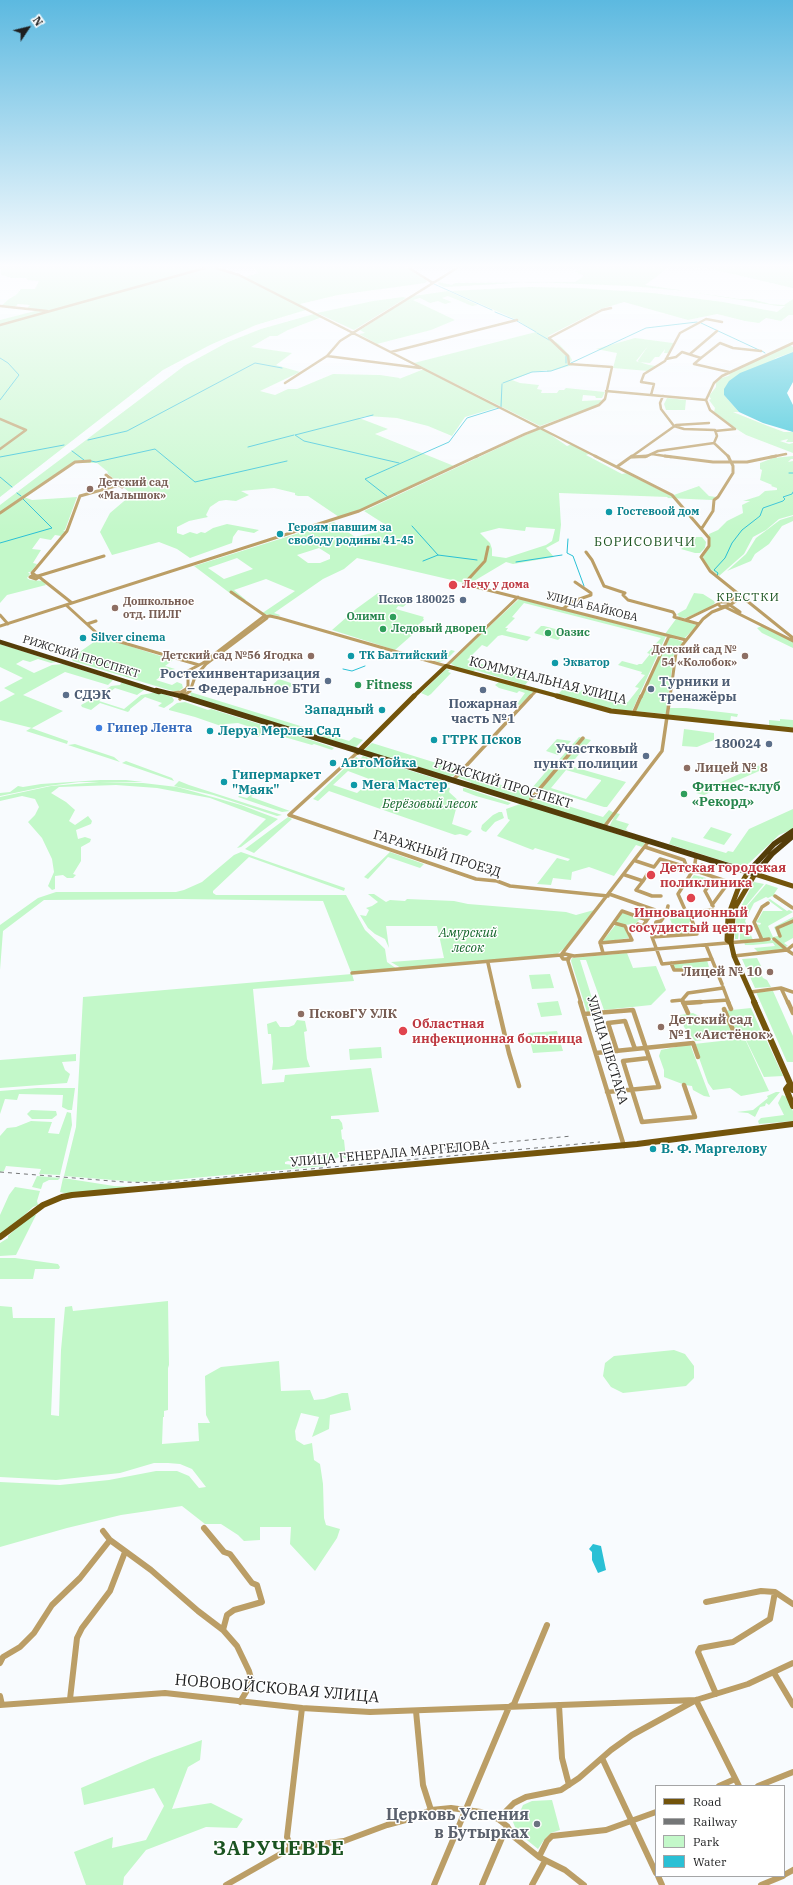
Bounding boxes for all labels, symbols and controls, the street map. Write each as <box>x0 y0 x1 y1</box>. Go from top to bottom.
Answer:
north arrow <box>8 8 48 48</box>
text: N <box>30 14 46 29</box>
place label: Детский сад «Малышок» <box>98 476 168 502</box>
marker: Детский сад «Малышок» <box>85 484 95 494</box>
place label: Гостевоой дом <box>617 505 699 519</box>
marker: Гостевоой дом <box>604 507 614 517</box>
place label: Героям павшим за свободу родины 41-45 <box>288 521 414 547</box>
marker: Героям павшим за свободу родины 41-45 <box>275 529 285 539</box>
district label: БОРИСОВИЧИ <box>594 534 696 550</box>
place label: Лечу у дома <box>462 578 529 592</box>
marker: Лечу у дома <box>447 579 459 591</box>
street label: УЛИЦА БАЙКОВА <box>545 589 639 625</box>
district label: КРЕСТКИ <box>716 591 780 605</box>
place label: Псков 180025 <box>378 593 455 607</box>
place label: Дошкольное отд. ПИЛГ <box>123 595 194 621</box>
marker: Псков 180025 <box>458 595 468 605</box>
marker: Дошкольное отд. ПИЛГ <box>110 603 120 613</box>
place label: Олимп <box>346 610 385 624</box>
marker: Олимп <box>388 612 398 622</box>
place label: Ледовый дворец <box>391 622 486 636</box>
marker: Ледовый дворец <box>378 624 388 634</box>
place label: Оазис <box>556 626 590 640</box>
marker: Оазис <box>543 628 553 638</box>
place label: Silver cinema <box>91 631 165 645</box>
street label: РИЖСКИЙ ПРОСПЕКТ <box>21 633 141 681</box>
marker: Silver cinema <box>78 633 88 643</box>
place label: Детский сад № 54 «Колобок» <box>651 643 737 669</box>
place label: Детский сад №56 Ягодка <box>162 649 303 663</box>
place label: ТК Балтийский <box>359 649 448 663</box>
marker: Детский сад №56 Ягодка <box>306 651 316 661</box>
marker: ТК Балтийский <box>346 651 356 661</box>
marker: Детский сад № 54 «Колобок» <box>740 651 750 661</box>
street label: КОММУНАЛЬНАЯ УЛИЦА <box>468 654 628 708</box>
place label: Экватор <box>563 656 610 670</box>
marker: Экватор <box>550 658 560 668</box>
place label: Ростехинвентаризация – Федеральное БТИ <box>160 666 320 697</box>
place label: Турники и тренажёры <box>659 674 737 705</box>
marker: Ростехинвентаризация – Федеральное БТИ <box>323 676 333 686</box>
place label: Fitness <box>366 677 412 693</box>
marker: Fitness <box>353 680 363 690</box>
marker: Турники и тренажёры <box>646 684 656 694</box>
marker: Пожарная часть №1 <box>478 685 488 695</box>
place label: СДЭК <box>74 687 111 703</box>
marker: СДЭК <box>61 690 71 700</box>
place label: Пожарная часть №1 <box>448 696 518 727</box>
place label: Западный <box>305 702 374 718</box>
marker: Западный <box>377 705 387 715</box>
place label: Гипер Лента <box>107 720 192 736</box>
marker: Гипер Лента <box>94 723 104 733</box>
place label: Леруа Мерлен Сад <box>218 723 340 739</box>
marker: Леруа Мерлен Сад <box>205 726 215 736</box>
place label: ГТРК Псков <box>442 732 522 748</box>
marker: ГТРК Псков <box>429 735 439 745</box>
place label: 180024 <box>714 736 761 752</box>
marker: 180024 <box>764 739 774 749</box>
place label: Участковый пункт полиции <box>534 741 638 772</box>
marker: Участковый пункт полиции <box>641 751 651 761</box>
place label: АвтоМойка <box>341 755 417 771</box>
street label: РИЖСКИЙ ПРОСПЕКТ <box>432 756 574 812</box>
marker: АвтоМойка <box>328 758 338 768</box>
place label: Лицей № 8 <box>695 760 768 776</box>
marker: Лицей № 8 <box>682 763 692 773</box>
place label: Гипермаркет "Маяк" <box>232 767 321 798</box>
marker: Гипермаркет "Маяк" <box>219 777 229 787</box>
place label: Мега Мастер <box>362 777 447 793</box>
place label: Фитнес-клуб «Рекорд» <box>692 779 781 810</box>
marker: Мега Мастер <box>349 780 359 790</box>
marker: Фитнес-клуб «Рекорд» <box>679 789 689 799</box>
park label: Берёзовый лесок <box>382 796 478 812</box>
street label: ГАРАЖНЫЙ ПРОЕЗД <box>371 827 503 881</box>
place label: Детская городская поликлиника <box>660 860 786 891</box>
marker: Детская городская поликлиника <box>645 869 657 881</box>
marker: Инновационный сосудистый центр <box>685 892 697 904</box>
place label: Инновационный сосудистый центр <box>629 905 753 936</box>
park label: Амурский лесок <box>439 925 497 956</box>
place label: Лицей № 10 <box>682 964 762 980</box>
marker: Лицей № 10 <box>765 967 775 977</box>
street label: УЛИЦА ШЕСТАКА <box>583 994 631 1106</box>
place label: ПсковГУ УЛК <box>309 1006 397 1022</box>
marker: ПсковГУ УЛК <box>296 1009 306 1019</box>
place label: Детский сад №1 «Аистёнок» <box>669 1012 773 1043</box>
place label: Областная инфекционная больница <box>412 1016 583 1047</box>
marker: Детский сад №1 «Аистёнок» <box>656 1022 666 1032</box>
marker: Областная инфекционная больница <box>397 1025 409 1037</box>
street label: УЛИЦА ГЕНЕРАЛА МАРГЕЛОВА <box>290 1138 490 1170</box>
place label: В. Ф. Маргелову <box>661 1141 767 1157</box>
marker: В. Ф. Маргелову <box>648 1144 658 1154</box>
street label: НОВОВОЙСКОВАЯ УЛИЦА <box>174 1670 380 1708</box>
legend <box>655 1785 785 1877</box>
text: Road <box>693 1794 722 1809</box>
place label: Церковь Успения в Бутырках <box>386 1805 529 1843</box>
text: Railway <box>693 1814 737 1829</box>
marker: Церковь Успения в Бутырках <box>532 1819 542 1829</box>
text: Park <box>693 1834 719 1849</box>
district label: ЗАРУЧЕВЬЕ <box>213 1837 345 1861</box>
text: Water <box>693 1854 726 1869</box>

